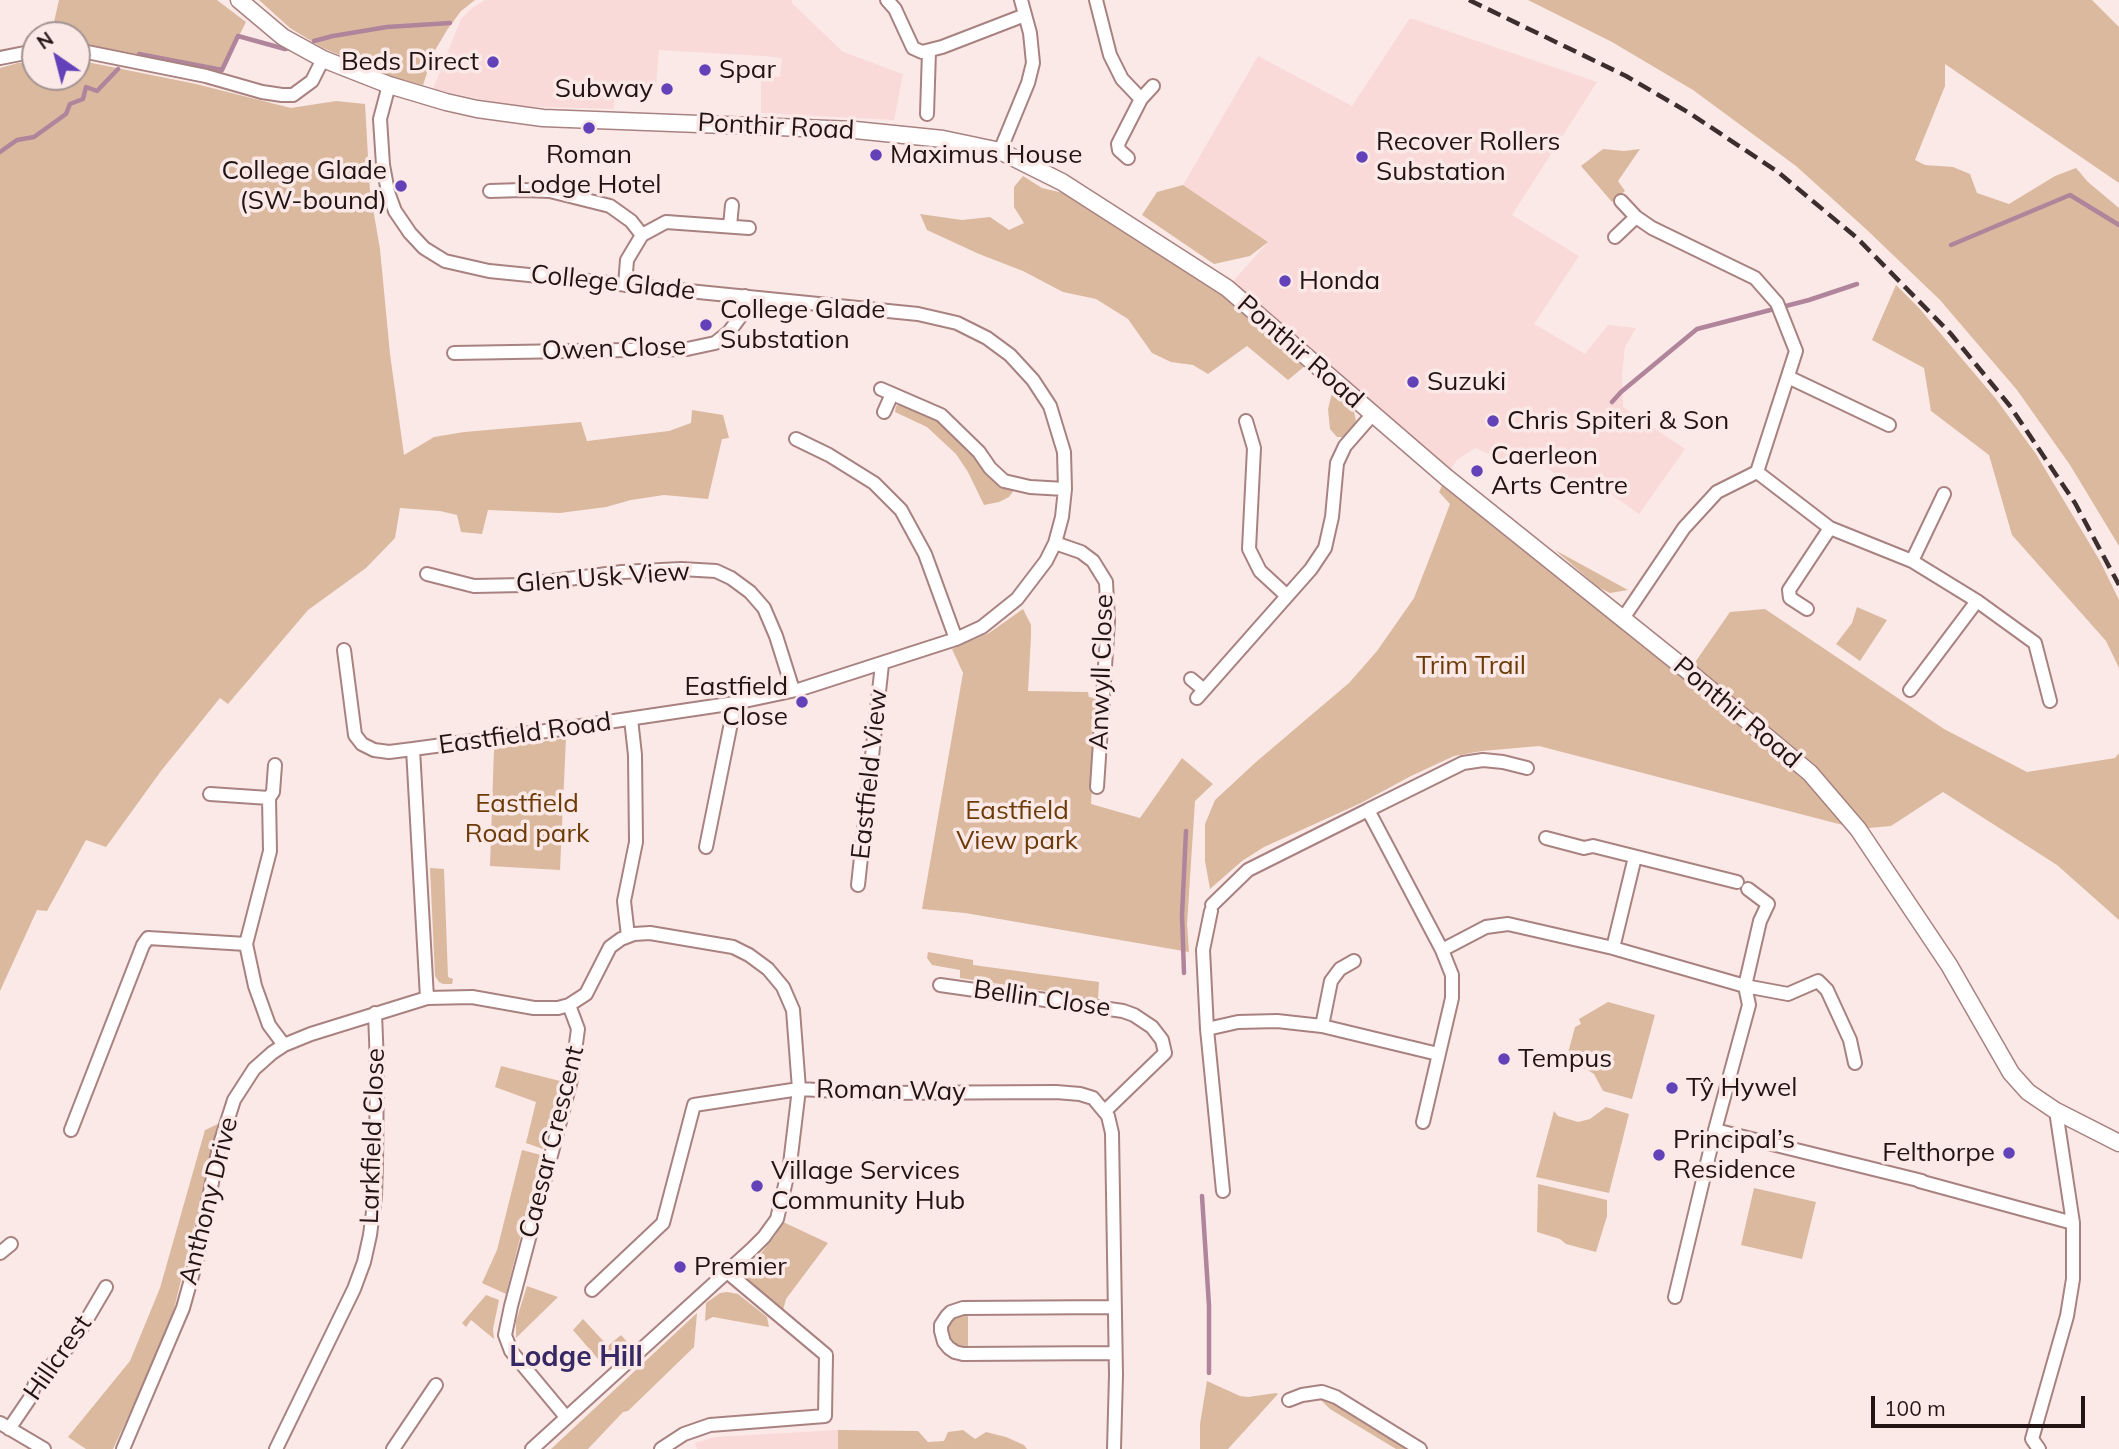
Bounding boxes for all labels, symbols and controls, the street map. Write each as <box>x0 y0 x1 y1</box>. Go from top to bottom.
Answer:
north arrow <box>21 21 91 91</box>
text: N <box>32 26 58 54</box>
place label: Beds Direct <box>341 46 479 78</box>
marker: Beds Direct <box>485 54 501 70</box>
place label: Spar <box>719 54 776 86</box>
marker: Spar <box>697 62 713 78</box>
place label: Subway <box>555 73 653 105</box>
marker: Subway <box>659 81 675 97</box>
street label: Ponthir Road <box>697 107 855 147</box>
marker: Roman Lodge Hotel <box>581 120 597 136</box>
place label: Recover Rollers Substation <box>1376 126 1560 188</box>
place label: Roman Lodge Hotel <box>516 139 662 200</box>
place label: Maximus House <box>890 139 1082 171</box>
marker: Maximus House <box>868 147 884 163</box>
marker: Recover Rollers Substation <box>1354 149 1370 165</box>
place label: College Glade (SW-bound) <box>222 155 387 216</box>
marker: College Glade (SW-bound) <box>393 178 409 194</box>
street label: College Glade <box>529 259 697 307</box>
place label: Honda <box>1299 265 1380 297</box>
marker: Honda <box>1277 273 1293 289</box>
street label: Ponthir Road <box>1231 289 1369 415</box>
place label: College Glade Substation <box>720 294 885 356</box>
marker: College Glade Substation <box>698 317 714 333</box>
street label: Owen Close <box>541 331 687 367</box>
place label: Suzuki <box>1427 366 1506 398</box>
marker: Suzuki <box>1405 374 1421 390</box>
place label: Chris Spiteri & Son <box>1507 405 1729 437</box>
marker: Chris Spiteri & Son <box>1485 413 1501 429</box>
place label: Caerleon Arts Centre <box>1491 440 1628 502</box>
marker: Caerleon Arts Centre <box>1469 463 1485 479</box>
street label: Glen Usk View <box>515 556 691 600</box>
street label: Anwyll Close <box>1084 594 1120 750</box>
park label: Trim Trail <box>1416 650 1526 682</box>
street label: Ponthir Road <box>1667 651 1807 775</box>
place label: Eastfield Close <box>685 671 788 732</box>
street label: Eastfield View <box>846 687 894 861</box>
marker: Eastfield Close <box>794 694 810 710</box>
street label: Eastfield Road <box>437 706 613 762</box>
park label: Eastfield Road park <box>465 788 589 850</box>
park label: Eastfield View park <box>956 795 1078 856</box>
street label: Bellin Close <box>971 974 1113 1024</box>
street label: Caesar Crescent <box>513 1043 591 1241</box>
place label: Tempus <box>1518 1043 1612 1075</box>
street label: Larkfield Close <box>354 1047 392 1225</box>
marker: Tempus <box>1496 1051 1512 1067</box>
place label: Tŷ Hywel <box>1686 1072 1797 1104</box>
street label: Roman Way <box>816 1074 966 1108</box>
marker: Tŷ Hywel <box>1664 1080 1680 1096</box>
street label: Anthony Drive <box>173 1114 245 1288</box>
place label: Principal’s Residence <box>1673 1124 1796 1186</box>
place label: Felthorpe <box>1882 1137 1995 1169</box>
marker: Felthorpe <box>2001 1145 2017 1161</box>
marker: Principal’s Residence <box>1651 1147 1667 1163</box>
place label: Village Services Community Hub <box>771 1155 965 1216</box>
marker: Village Services Community Hub <box>749 1178 765 1194</box>
place label: Premier <box>694 1251 787 1283</box>
marker: Premier <box>672 1259 688 1275</box>
street label: Hillcrest <box>18 1309 98 1407</box>
district label: Lodge Hill <box>509 1341 643 1375</box>
scale bar <box>1874 1382 2088 1426</box>
text: 100 m <box>1884 1395 1946 1421</box>

